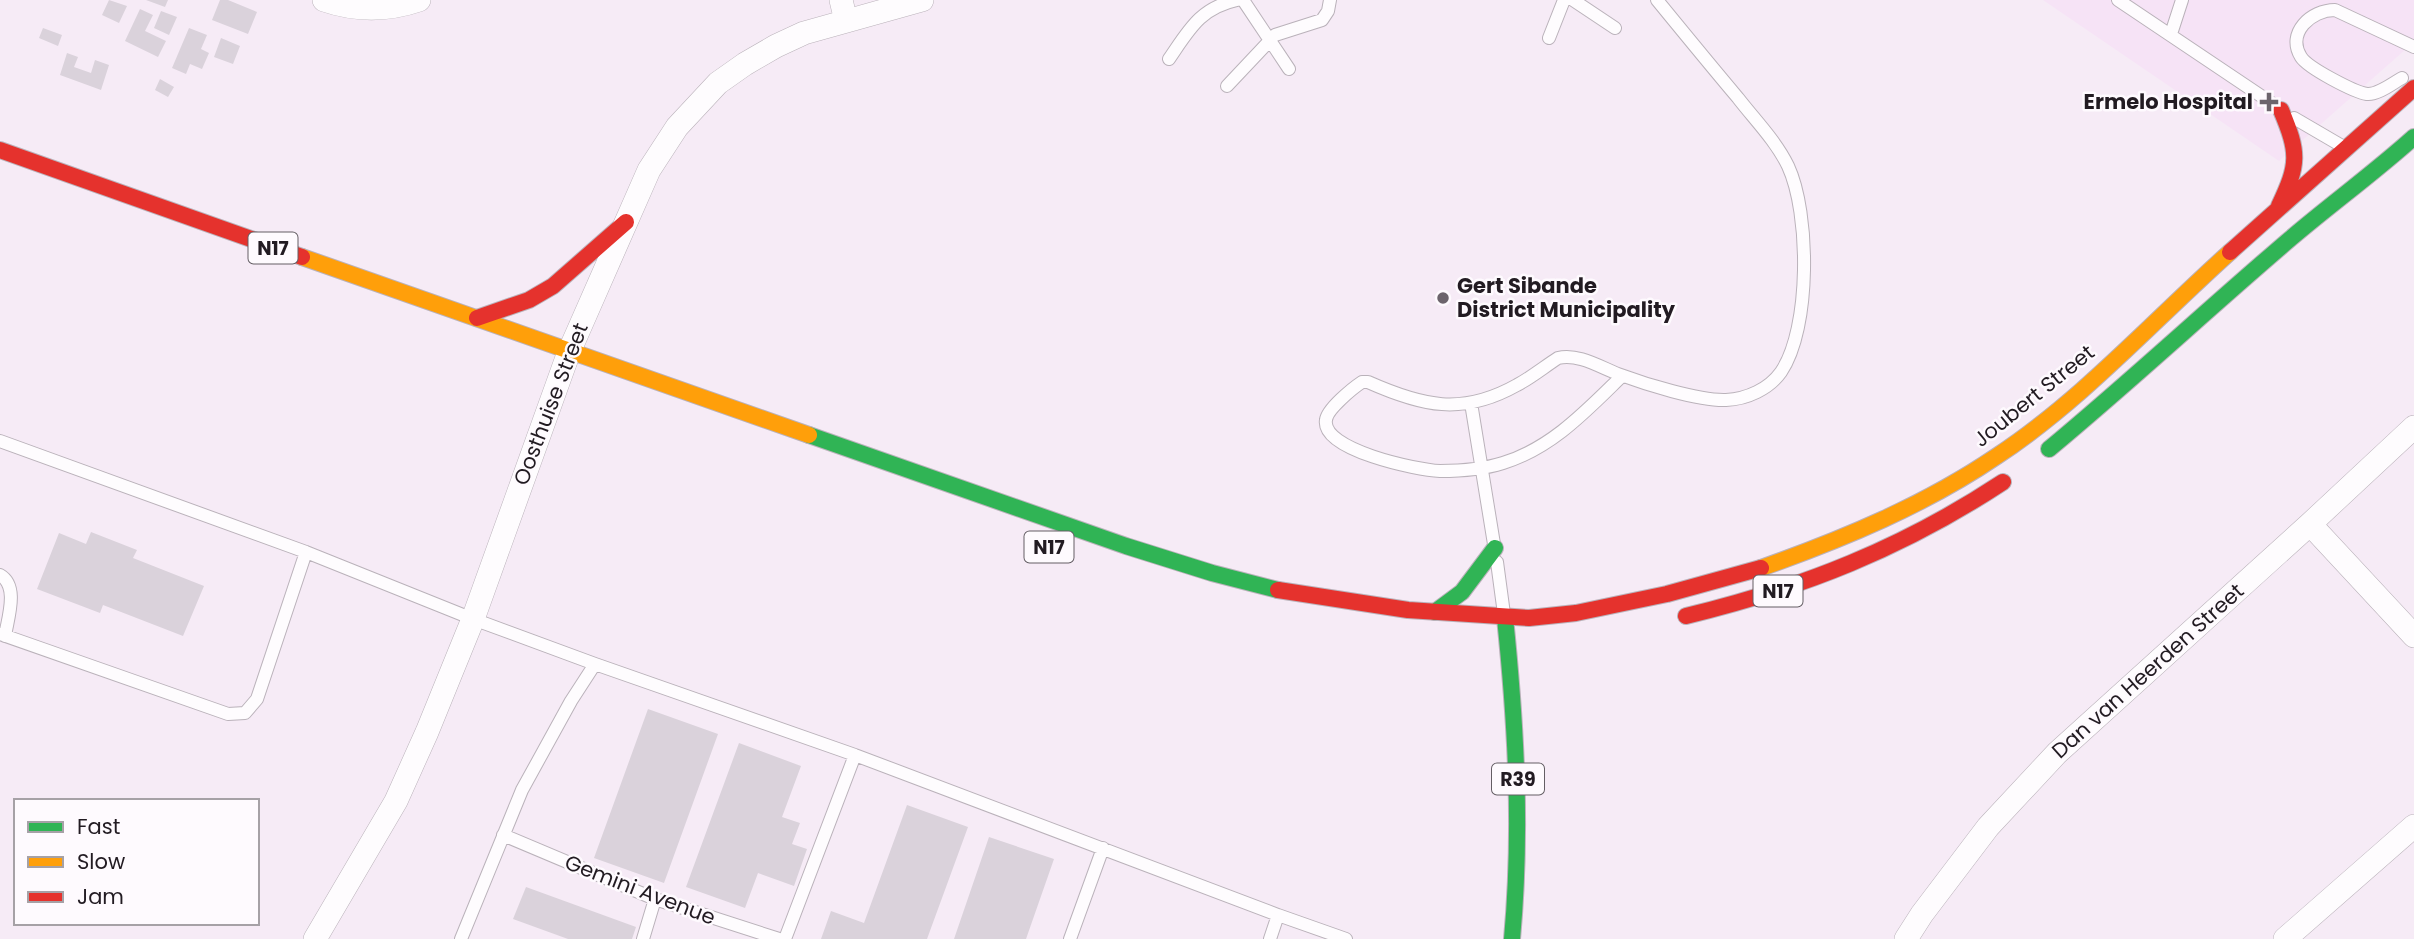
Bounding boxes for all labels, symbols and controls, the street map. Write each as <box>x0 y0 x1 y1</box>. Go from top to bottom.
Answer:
place label: Ermelo Hospital <box>2084 87 2253 116</box>
marker: Ermelo Hospital <box>2259 92 2279 112</box>
road number: N17 <box>248 232 298 264</box>
place label: Gert Sibande District Municipality <box>1457 271 1676 324</box>
marker: Gert Sibande District Municipality <box>1435 290 1451 306</box>
street label: Oosthuise Street <box>506 318 595 489</box>
street label: Joubert Street <box>1967 338 2100 453</box>
road number: N17 <box>1024 532 1074 562</box>
road number: N17 <box>1754 576 1802 606</box>
street label: Dan van Heerden Street <box>2045 576 2250 765</box>
road number: R39 <box>1492 764 1544 794</box>
legend <box>14 799 259 925</box>
text: Fast <box>77 812 120 841</box>
text: Slow <box>77 847 125 876</box>
street label: Gemini Avenue <box>561 847 720 932</box>
text: Jam <box>77 882 124 911</box>

